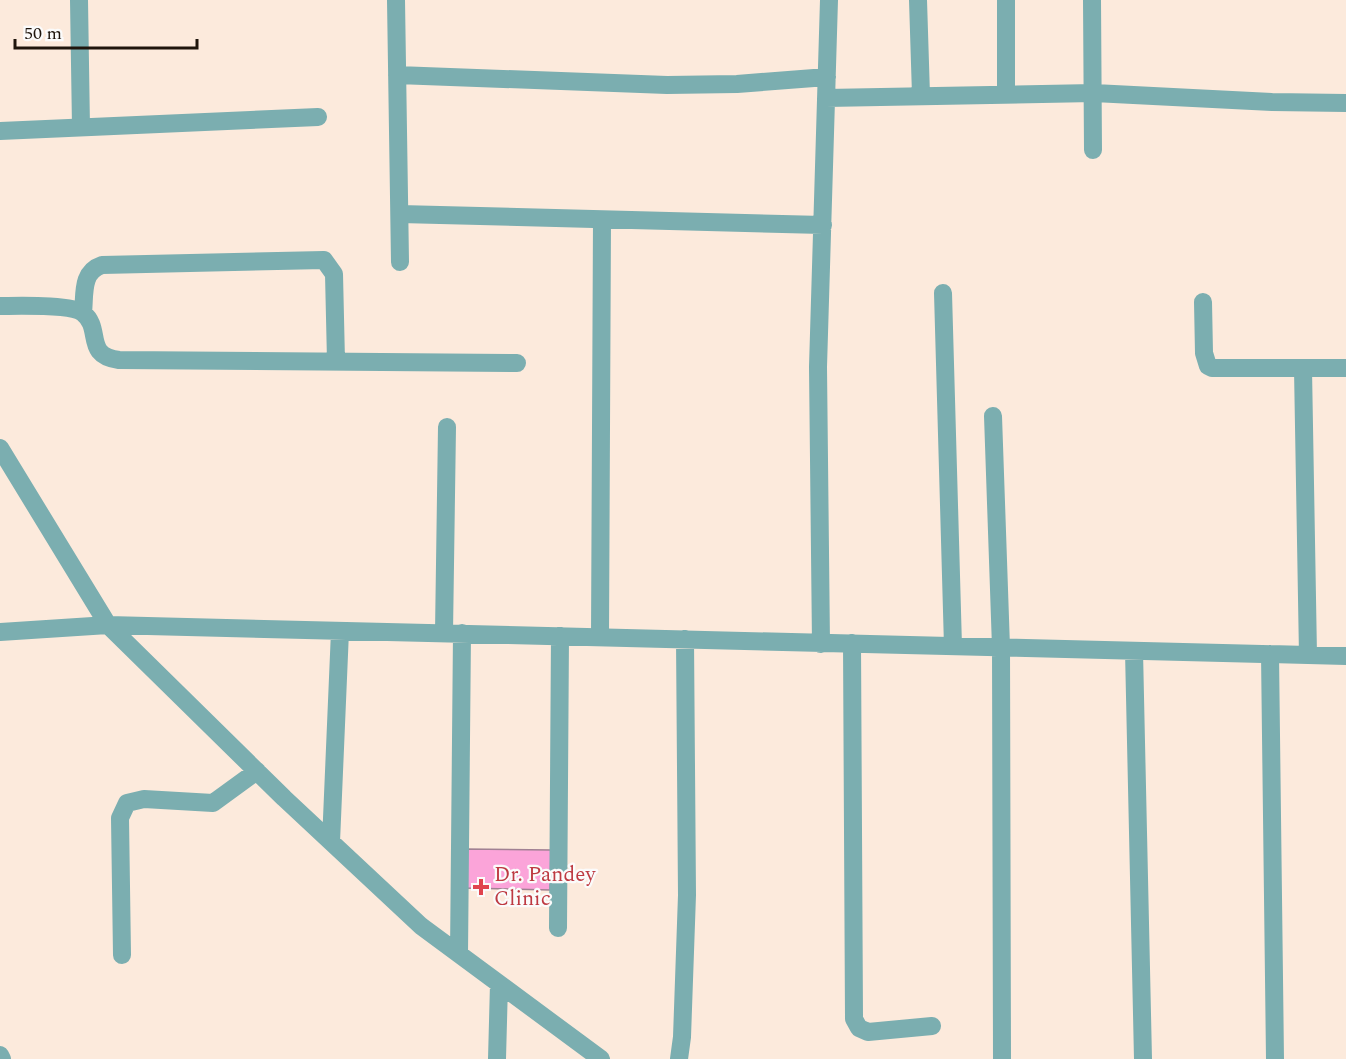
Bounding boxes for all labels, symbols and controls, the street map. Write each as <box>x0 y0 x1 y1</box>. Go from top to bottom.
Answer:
scale bar <box>15 12 196 50</box>
text: 50 m <box>24 20 62 47</box>
place label: Dr. Pandey Clinic <box>494 859 596 915</box>
marker: Dr. Pandey Clinic <box>472 878 490 896</box>

